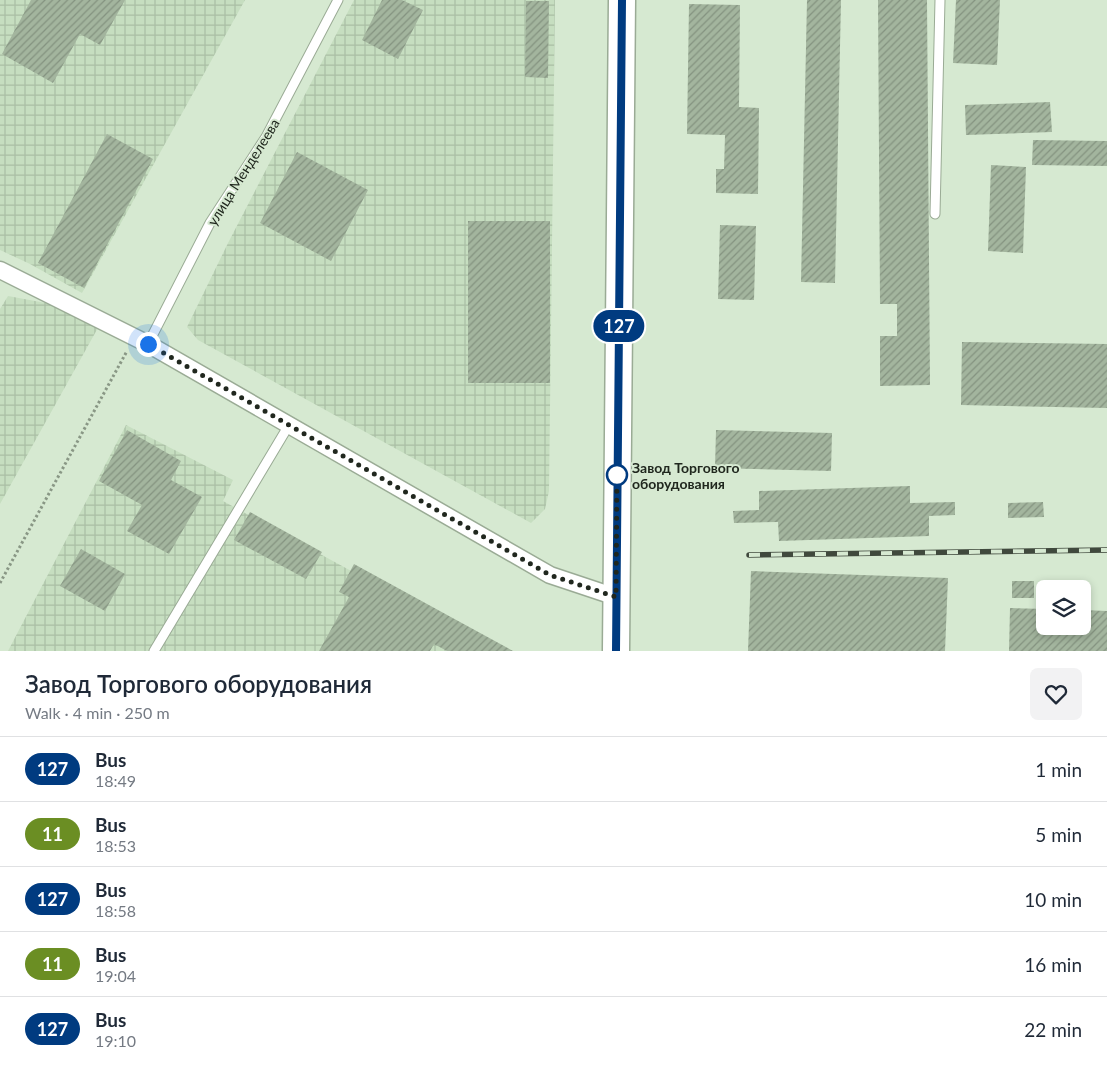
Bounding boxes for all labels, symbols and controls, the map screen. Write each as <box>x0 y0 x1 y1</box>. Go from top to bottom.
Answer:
street label: улица Менделеева <box>203 115 283 229</box>
line badge: 127 <box>590 310 648 342</box>
text: 127 <box>603 315 635 337</box>
your location <box>136 332 161 357</box>
place label: Завод Торгового оборудования <box>632 459 739 492</box>
marker: Завод Торгового оборудования <box>606 464 628 486</box>
map controls <box>1036 580 1091 635</box>
button: layers <box>1036 580 1091 635</box>
button: heart <box>1030 668 1082 720</box>
text: Завод Торгового оборудования <box>25 669 372 698</box>
text: Walk · 4 min · 250 m <box>25 703 170 722</box>
text: Bus <box>95 748 126 771</box>
text: 127 <box>37 758 68 780</box>
text: 1 min <box>1035 758 1082 781</box>
text: 18:49 <box>95 771 136 790</box>
text: Bus <box>95 813 126 836</box>
text: 11 <box>42 823 63 845</box>
text: 5 min <box>1035 823 1082 846</box>
text: 18:53 <box>95 836 136 855</box>
text: Bus <box>95 878 126 901</box>
text: 127 <box>37 888 68 910</box>
text: 10 min <box>1024 888 1082 911</box>
text: 18:58 <box>95 901 136 920</box>
text: Bus <box>95 943 126 966</box>
text: 11 <box>42 953 63 975</box>
text: 16 min <box>1024 953 1082 976</box>
text: 19:04 <box>95 966 136 985</box>
text: Bus <box>95 1008 126 1031</box>
text: 127 <box>37 1018 68 1040</box>
text: 22 min <box>1024 1018 1082 1041</box>
text: 19:10 <box>95 1031 136 1050</box>

